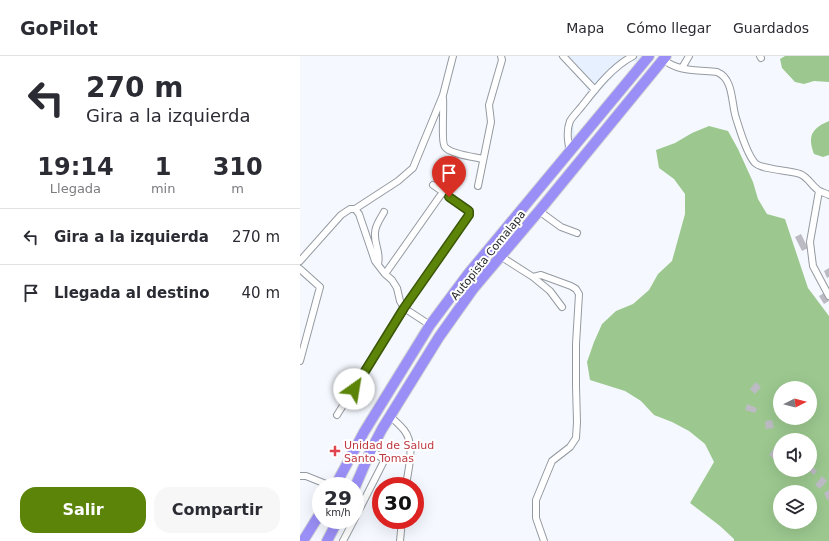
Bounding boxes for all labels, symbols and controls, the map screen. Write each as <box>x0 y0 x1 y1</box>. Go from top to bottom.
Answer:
text: GoPilot <box>20 17 98 39</box>
text: Mapa <box>566 20 604 36</box>
text: Cómo llegar <box>626 20 711 36</box>
text: Guardados <box>733 20 809 36</box>
text: 270 m <box>86 71 183 104</box>
icon: left <box>20 72 72 124</box>
text: Gira a la izquierda <box>86 105 251 126</box>
text: 19:14 <box>37 153 114 181</box>
text: 1 <box>155 153 171 181</box>
text: 310 <box>213 153 263 181</box>
pin <box>432 156 466 197</box>
icon: arrive <box>438 162 460 184</box>
text: Llegada <box>50 181 101 196</box>
text: min <box>151 181 175 196</box>
text: m <box>231 181 244 196</box>
street label: Autopista Comalapa <box>448 208 528 303</box>
icon: left <box>20 226 42 248</box>
text: Gira a la izquierda <box>54 228 209 246</box>
text: 270 m <box>232 228 280 246</box>
icon: arrive <box>20 282 42 304</box>
text: Llegada al destino <box>54 284 209 302</box>
text: 40 m <box>242 284 280 302</box>
position arrow <box>333 368 375 410</box>
north arrow <box>773 381 817 425</box>
map controls <box>773 381 817 529</box>
button: sound <box>773 433 817 477</box>
place label: Unidad de Salud Santo Tomas <box>344 439 434 465</box>
marker: Unidad de Salud Santo Tomas <box>329 445 341 457</box>
speed limit sign: 30 <box>372 477 424 529</box>
button: layers <box>773 485 817 529</box>
text: 29 <box>324 486 352 510</box>
button: Salir <box>20 487 146 533</box>
button: Compartir <box>154 487 280 533</box>
text: km/h <box>325 507 351 518</box>

